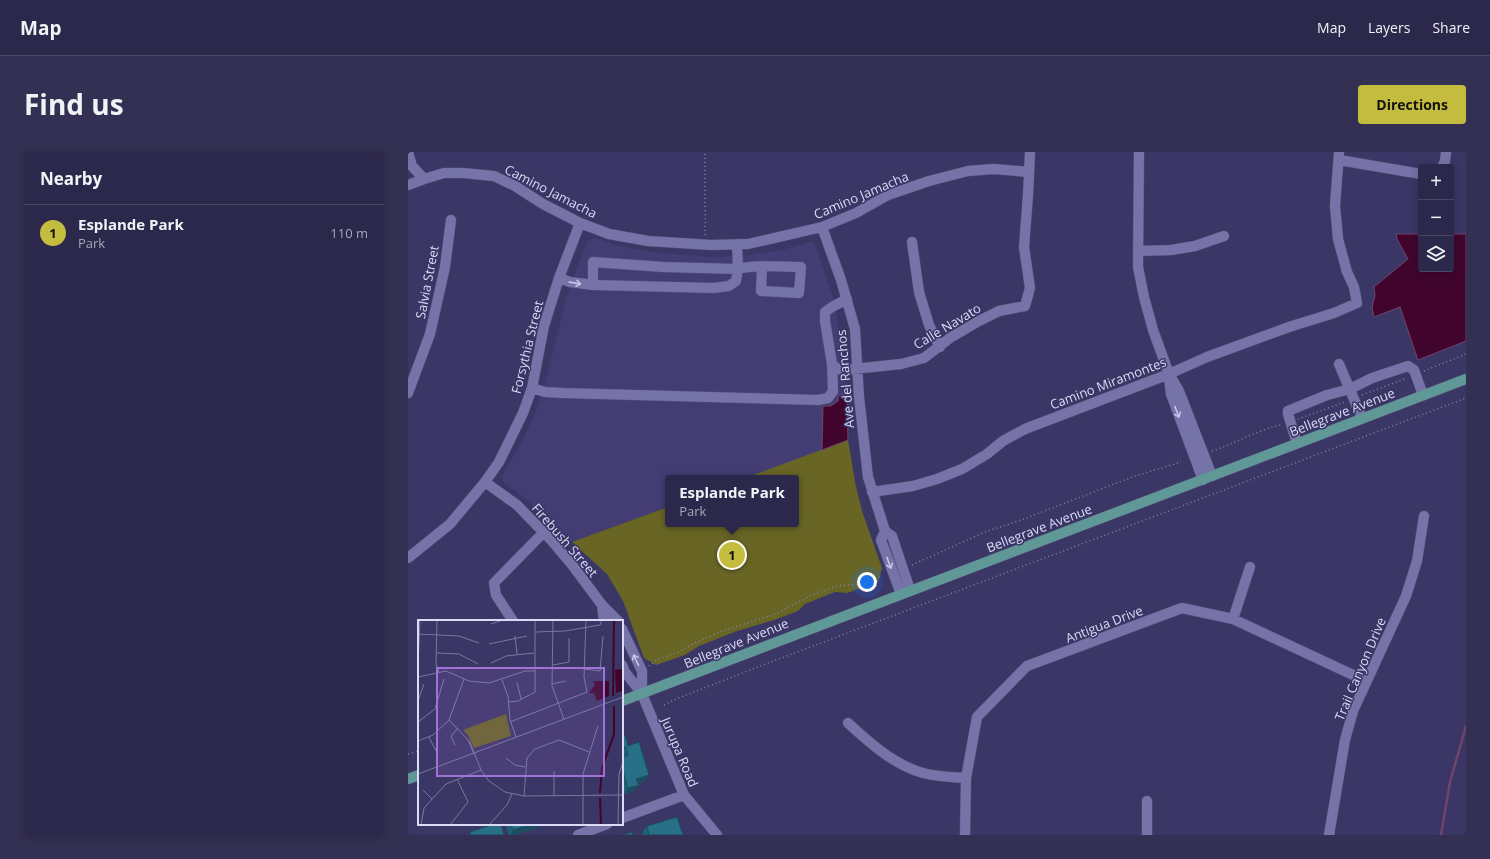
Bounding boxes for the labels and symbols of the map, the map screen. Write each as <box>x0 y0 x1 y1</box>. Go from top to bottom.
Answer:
street label: Camino Jamacha <box>502 160 600 222</box>
street label: Camino Jamacha <box>811 167 911 223</box>
street label: Salvia Street <box>411 243 443 320</box>
one-way arrow <box>568 279 581 287</box>
street label: Forsythia Street <box>507 298 547 395</box>
street label: Calle Navato <box>910 299 984 353</box>
street label: Ave del Ranchos <box>832 329 858 429</box>
street label: Camino Miramontes <box>1047 352 1169 414</box>
street label: Bellegrave Avenue <box>1287 384 1397 440</box>
one-way arrow <box>1174 405 1182 417</box>
street label: Firebush Street <box>528 499 602 581</box>
street label: Bellegrave Avenue <box>984 500 1094 556</box>
pin: 1 <box>719 540 745 570</box>
one-way arrow <box>886 556 894 568</box>
your location <box>857 572 877 592</box>
street label: Antigua Drive <box>1063 601 1145 647</box>
street label: Bellegrave Avenue <box>681 614 791 672</box>
street label: Trail Canyon Drive <box>1330 615 1390 723</box>
inset map <box>418 620 623 825</box>
one-way arrow <box>632 654 640 666</box>
street label: Jurupa Road <box>656 712 703 790</box>

